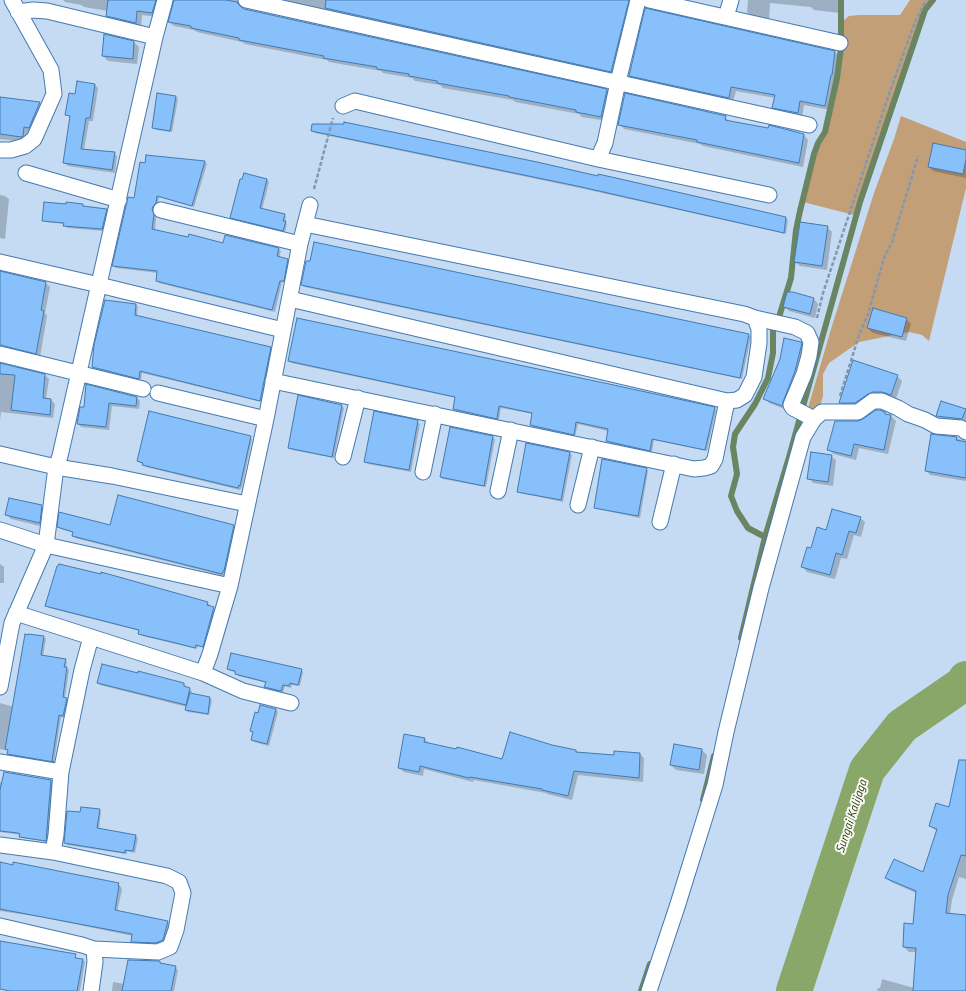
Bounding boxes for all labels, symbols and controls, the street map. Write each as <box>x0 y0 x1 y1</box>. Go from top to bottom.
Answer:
water label: Sungai Kalijaga <box>833 778 871 854</box>

